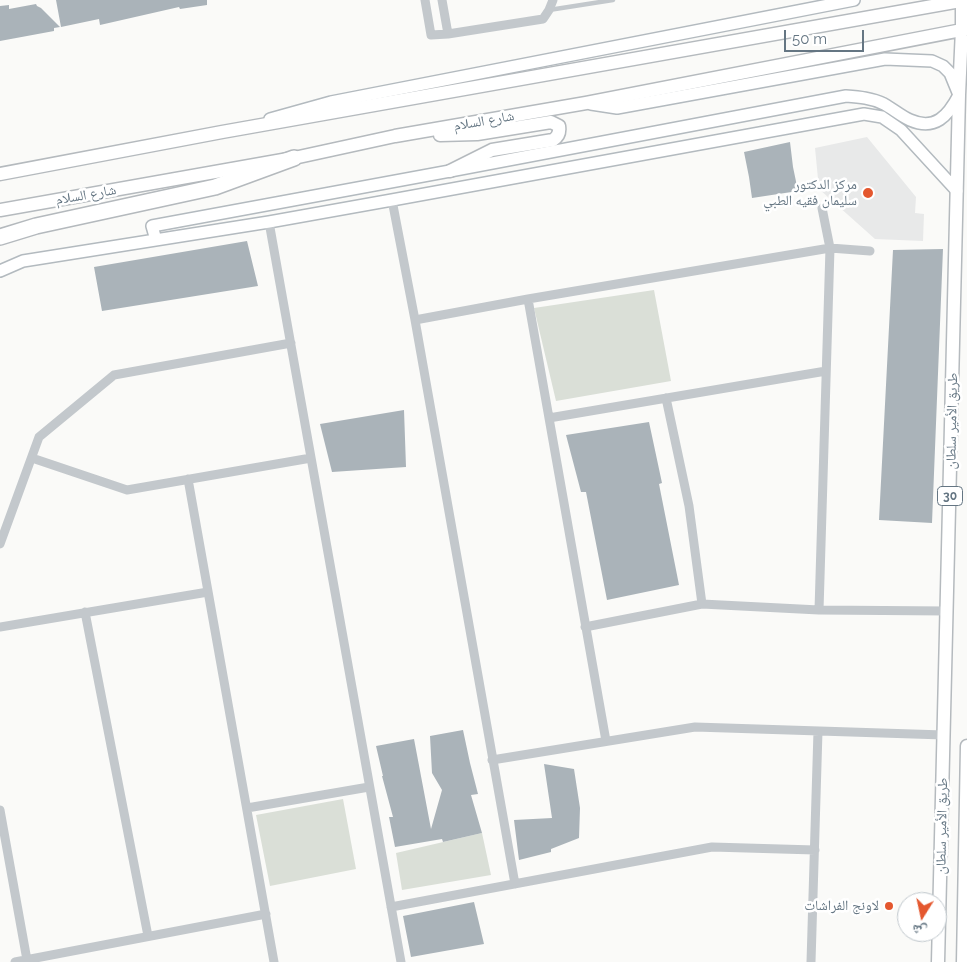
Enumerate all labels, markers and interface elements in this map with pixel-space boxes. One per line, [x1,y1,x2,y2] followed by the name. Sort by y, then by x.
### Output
[787,20,867,52] scale bar
[792,30,827,48] text: 50 m
[452,107,516,135] street label: شارع السلام
[763,177,857,210] place label: مركز الدكتور سليمان فقيه الطبي
[54,181,118,209] street label: شارع السلام
[861,186,875,200] marker: مركز الدكتور سليمان فقيه الطبي
[943,373,961,469] street label: طريق الأمير سلطان
[938,486,962,506] road number: 30
[933,778,951,874] street label: طريق الأمير سلطان
[897,892,947,942] north arrow
[804,898,879,914] place label: لاونج الفراشات
[883,900,895,912] marker: لاونج الفراشات
[911,922,928,940] text: ش

